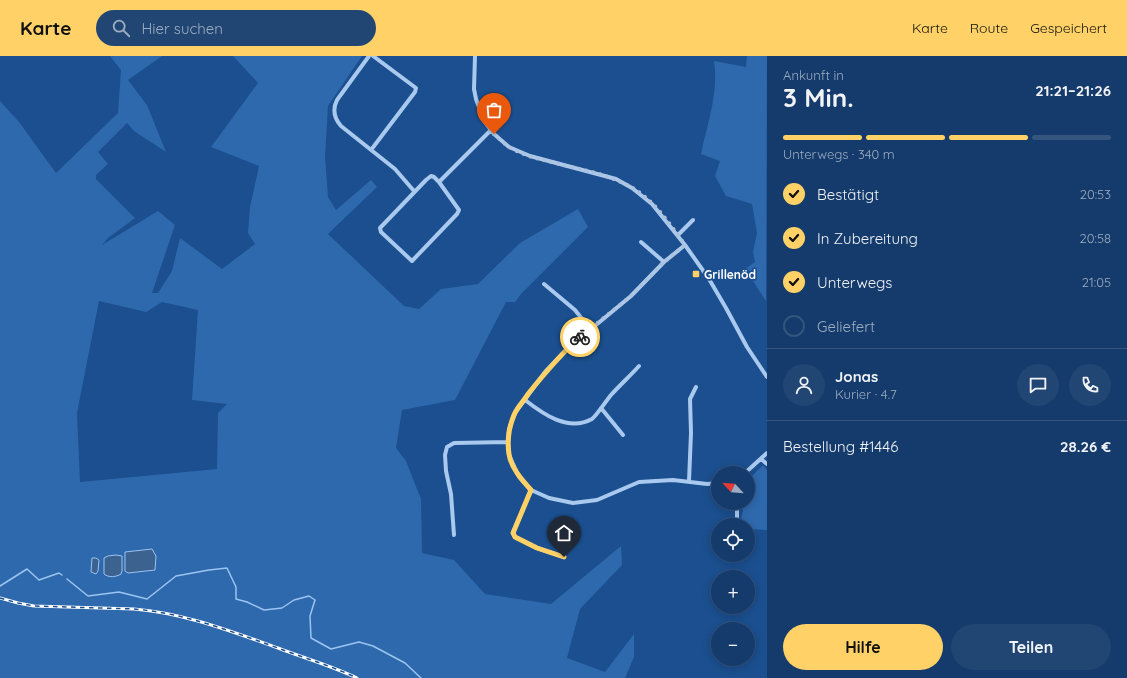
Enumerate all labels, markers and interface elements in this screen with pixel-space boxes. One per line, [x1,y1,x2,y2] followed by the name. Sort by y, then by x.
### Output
[96,10,376,46] search box
[20,16,72,40] text: Karte
[110,17,132,39] icon: search
[142,19,223,38] text: Hier suchen
[912,19,948,37] text: Karte
[970,19,1008,37] text: Route
[1030,19,1107,37] text: Gespeichert
[783,67,844,83] text: Ankunft in
[783,81,854,114] text: 3 Min.
[1035,81,1111,100] text: 21:21–21:26
[477,93,511,134] pin
[483,99,505,121] icon: bag
[783,146,895,162] text: Unterwegs · 340 m
[783,183,805,205] icon: check
[817,185,879,204] text: Bestätigt
[1080,186,1111,202] text: 20:53
[783,227,805,249] icon: check
[817,229,918,248] text: In Zubereitung
[1080,230,1111,246] text: 20:58
[704,267,756,282] place label: Grillenöd
[691,269,701,279] marker: Grillenöd
[783,271,805,293] icon: check
[817,273,892,292] text: Unterwegs
[1082,274,1111,290] text: 21:05
[560,317,600,357] courier
[817,317,875,336] text: Geliefert
[569,326,591,348] icon: bike
[783,364,825,406] button: person
[1017,364,1059,406] button: chat
[1069,364,1111,406] button: phone
[835,367,878,386] text: Jonas
[835,386,897,402] text: Kurier · 4.7
[783,437,898,456] text: Bestellung #1446
[1060,437,1111,456] text: 28.26 €
[711,466,755,510] north arrow
[711,466,755,666] map controls
[547,516,581,557] pin
[711,518,755,562] button: locate
[553,522,575,544] icon: home
[711,570,755,614] button: +
[711,622,755,666] button: −
[783,624,943,670] button: Hilfe
[951,624,1111,670] button: Teilen

